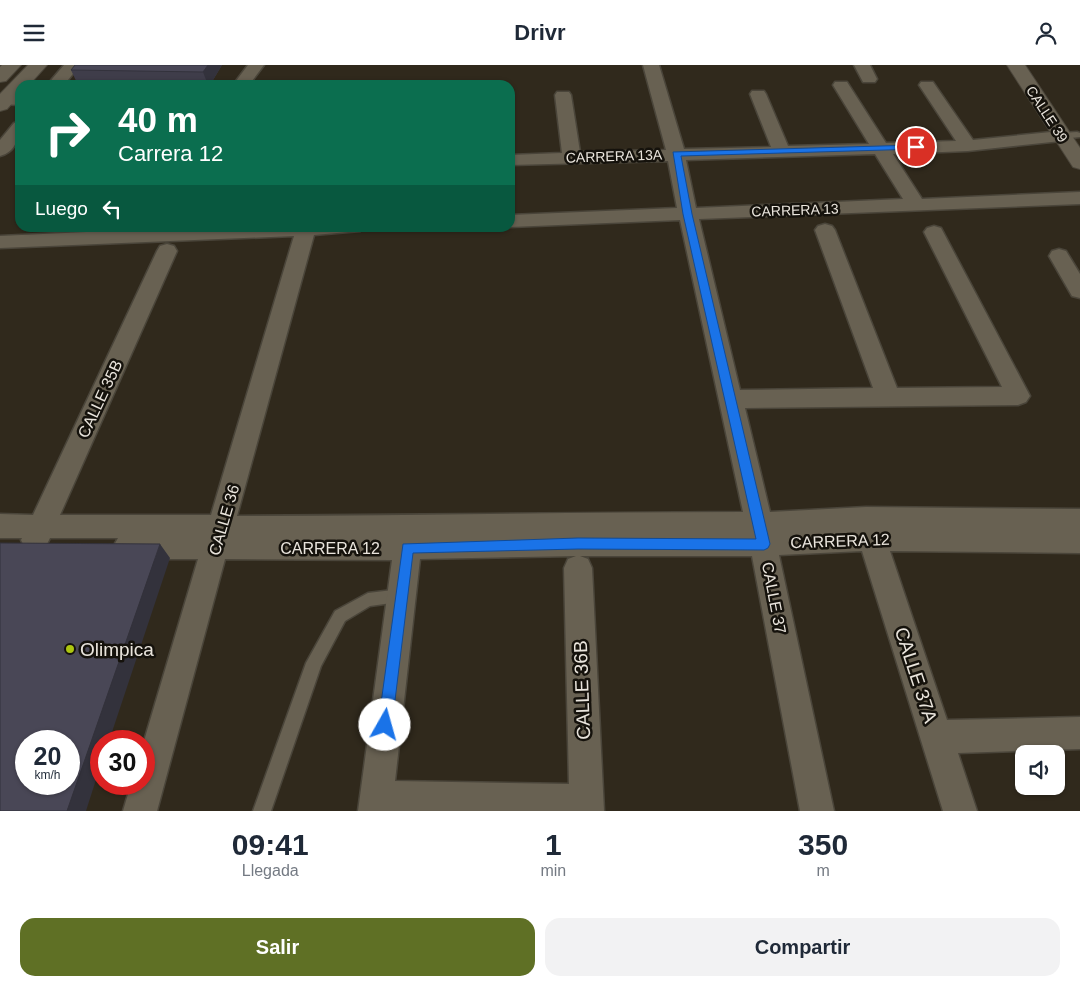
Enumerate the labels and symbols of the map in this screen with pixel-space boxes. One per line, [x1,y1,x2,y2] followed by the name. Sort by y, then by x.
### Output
[1023,83,1071,145] street label: CALLE 39
[895,126,937,168] pin
[566,146,663,166] street label: CARRERA 13A
[751,200,839,220] street label: CARRERA 13
[75,358,125,440] street label: CALLE 35B
[206,483,242,557] street label: CALLE 36
[790,531,890,551] street label: CARRERA 12
[280,540,380,557] street label: CARRERA 12
[759,561,789,636] street label: CALLE 37
[891,625,941,726] street label: CALLE 37A
[80,639,154,660] place label: Olimpica
[570,640,594,740] street label: CALLE 36B
[64,643,76,655] marker: Olimpica
[358,698,410,750] position arrow
[90,730,155,795] speed limit sign: 30

